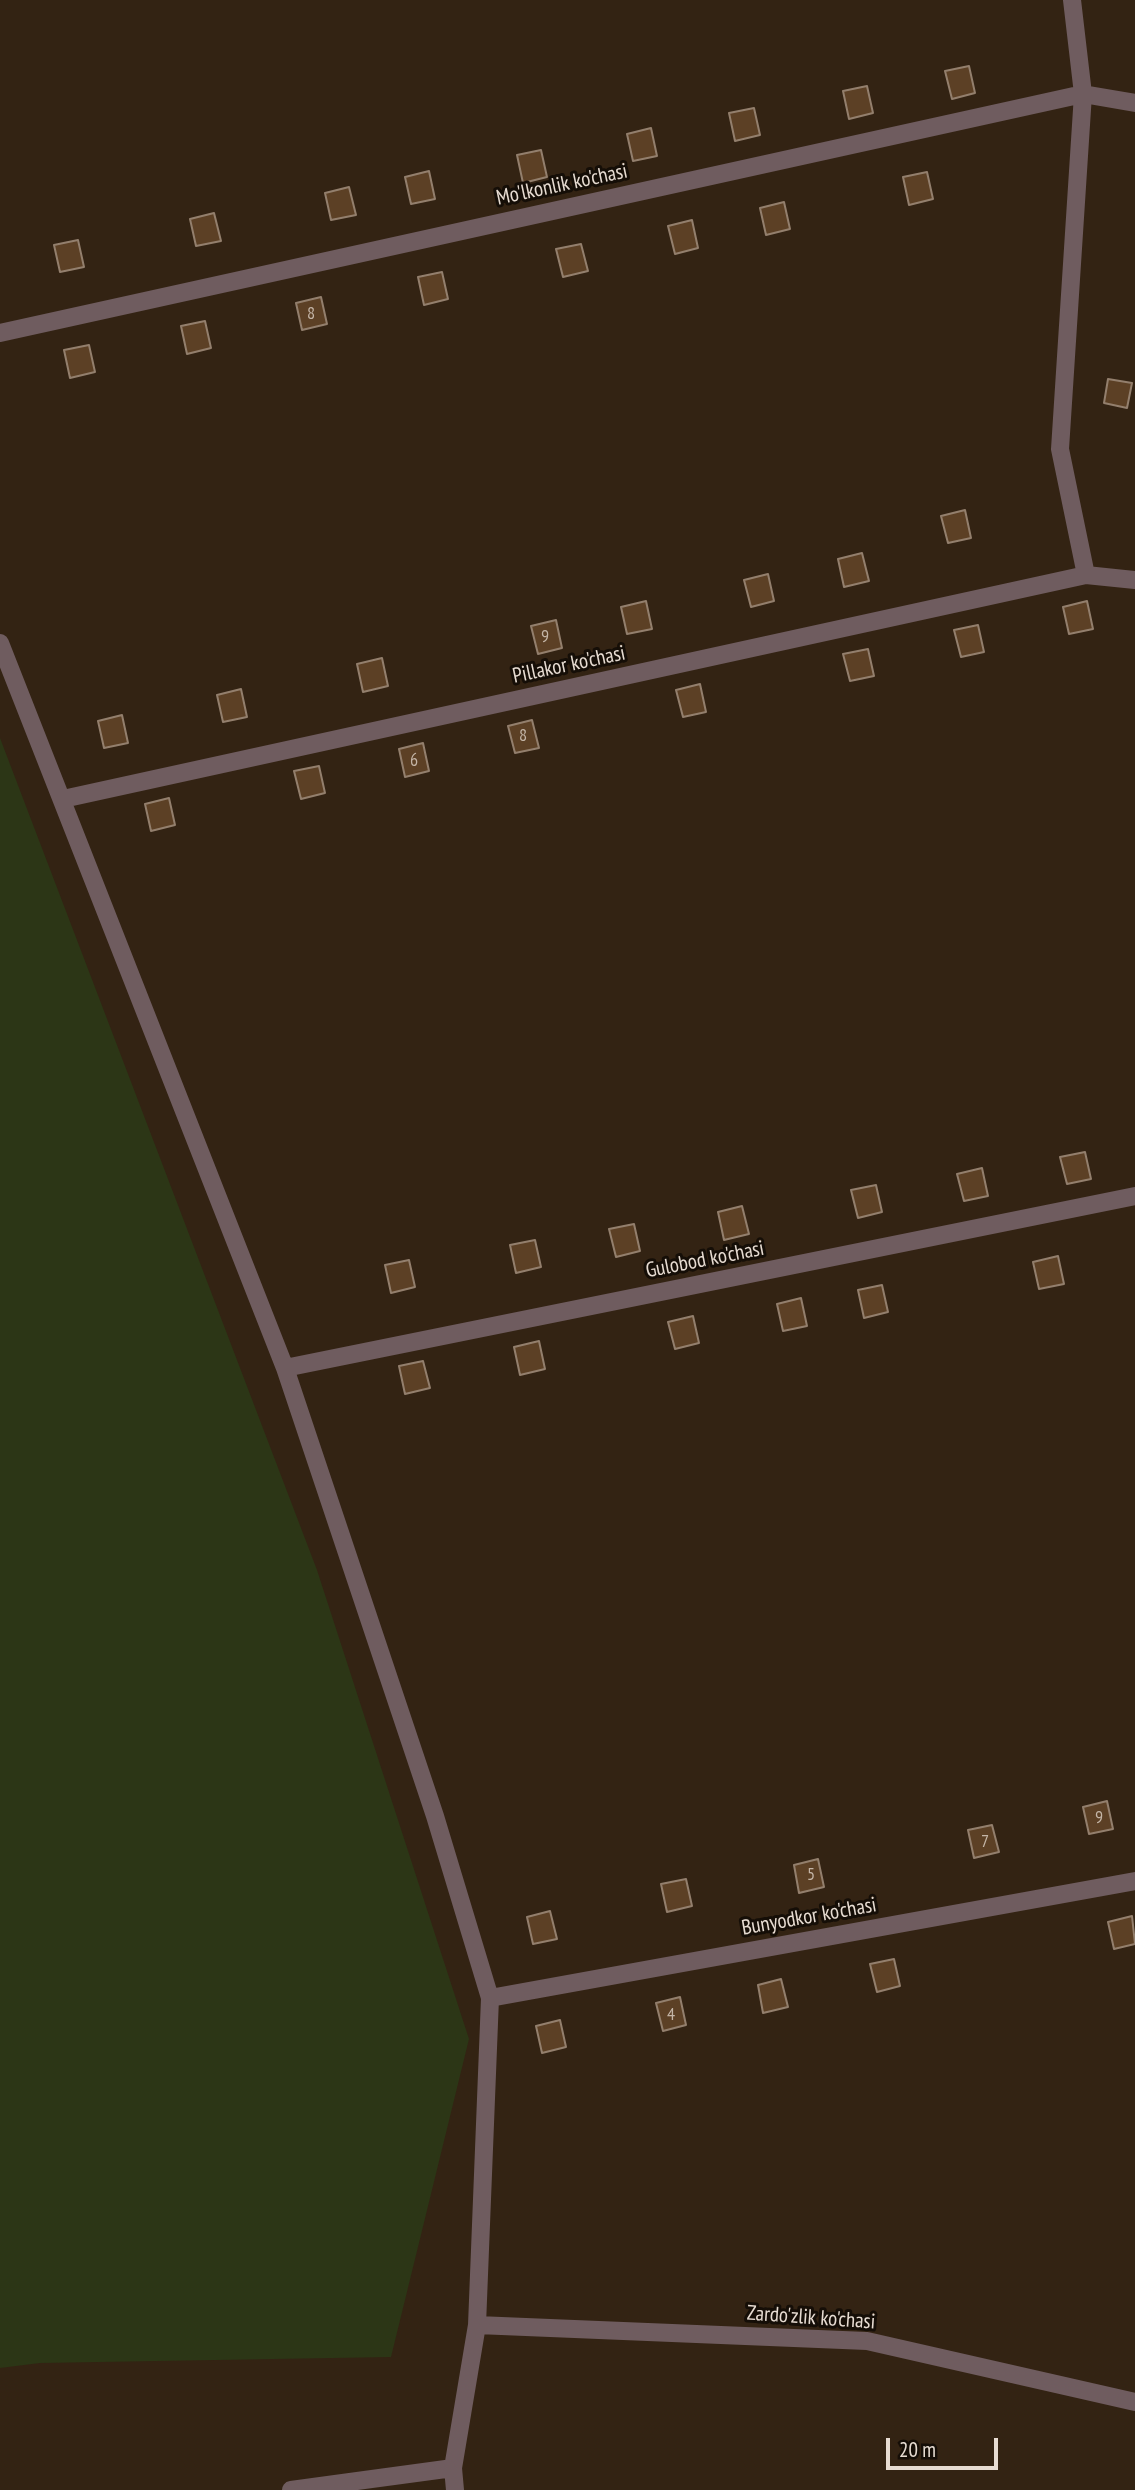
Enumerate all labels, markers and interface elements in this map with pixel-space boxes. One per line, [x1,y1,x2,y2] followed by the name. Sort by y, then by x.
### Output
[494,159,630,211] street label: Mo'lkonlik ko'chasi
[307,303,315,325] house number: 8
[541,626,549,648] house number: 9
[510,641,628,689] street label: Pillakor ko'chasi
[519,725,527,747] house number: 8
[410,750,418,772] house number: 6
[644,1236,766,1284] street label: Gulobod ko'chasi
[1095,1807,1103,1829] house number: 9
[981,1831,989,1853] house number: 7
[807,1864,815,1886] house number: 5
[740,1893,878,1941] street label: Bunyodkor ko'chasi
[667,2004,675,2026] house number: 4
[746,2301,876,2335] street label: Zardo'zlik ko'chasi
[890,2424,1002,2468] scale bar
[899,2436,936,2463] text: 20 m

